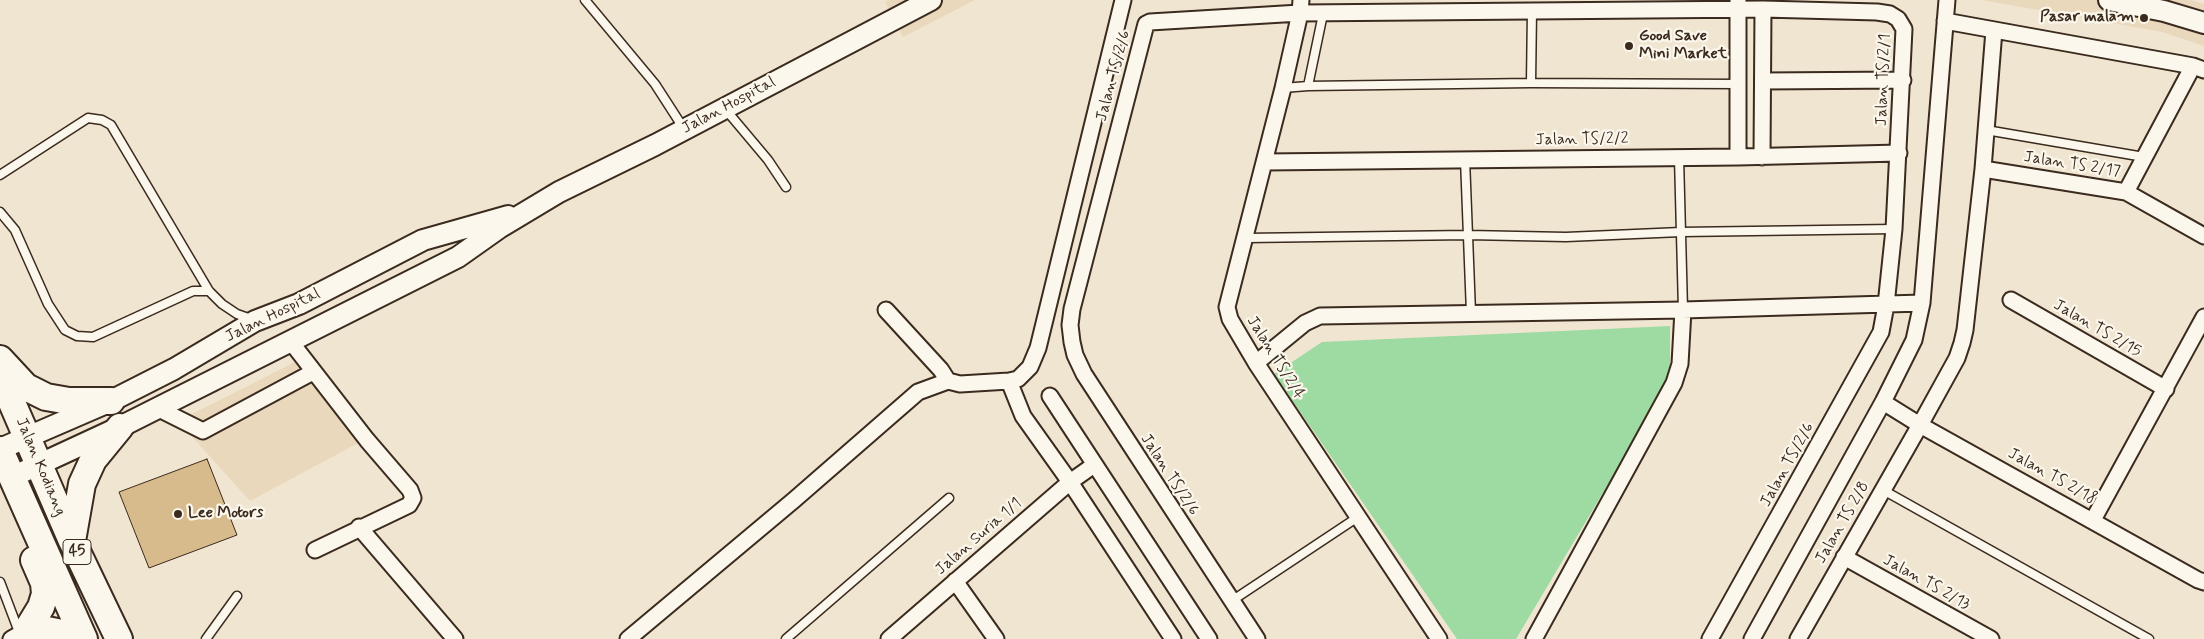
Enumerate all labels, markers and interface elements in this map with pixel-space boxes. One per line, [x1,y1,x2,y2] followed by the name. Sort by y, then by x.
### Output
[2040,8,2134,28] place label: Pasar malam
[2138,12,2150,24] marker: Pasar malam
[1639,27,1727,65] place label: Good Save Mini Market
[1093,28,1135,124] street label: Jalan TS/2/6
[1873,33,1895,127] street label: Jalan TS/2/1
[1623,40,1635,52] marker: Good Save Mini Market
[679,73,779,139] street label: Jalan Hospital
[1535,130,1629,150] street label: Jalan TS/2/2
[2022,148,2122,182] street label: Jalan TS 2/17
[222,285,324,347] street label: Jalan Hospital
[2050,296,2144,362] street label: Jalan TS 2/15
[1242,313,1308,403] street label: Jalan TS/2/4
[11,415,69,519] street label: Jalan Kodiang
[1757,419,1819,511] street label: Jalan TS/2/6
[1136,431,1202,519] street label: Jalan TS/2/6
[2004,445,2100,509] street label: Jalan TS 2/18
[1812,479,1874,567] street label: Jalan TS 2/8
[932,494,1026,580] street label: Jalan Suria 1/1
[188,504,263,524] place label: Lee Motors
[172,508,184,520] marker: Lee Motors
[63,540,91,564] road number: 45
[1879,551,1973,615] street label: Jalan TS 2/13

